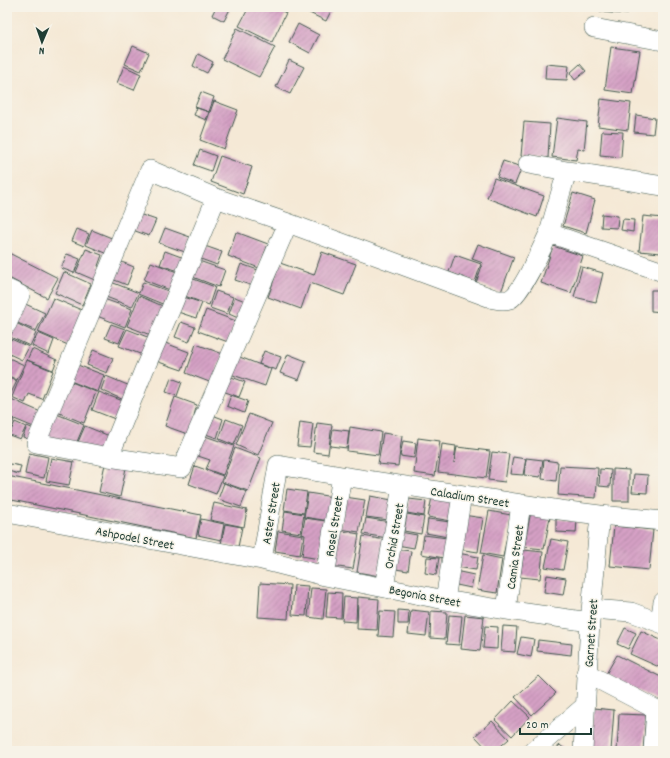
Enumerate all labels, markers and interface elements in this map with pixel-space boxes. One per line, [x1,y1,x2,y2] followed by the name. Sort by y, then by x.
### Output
[22,22,62,62] north arrow
[38,42,45,58] text: N
[258,481,287,546] street label: Aster Street
[429,483,510,514] street label: Caladium Street
[321,495,350,558] street label: Rosel Street
[380,502,411,571] street label: Orchid Street
[94,523,176,556] street label: Ashpodel Street
[503,524,530,591] street label: Camia Street
[387,581,462,614] street label: Begonia Street
[581,598,604,668] street label: Garnet Street
[520,710,591,736] scale bar
[526,717,549,734] text: 20 m

